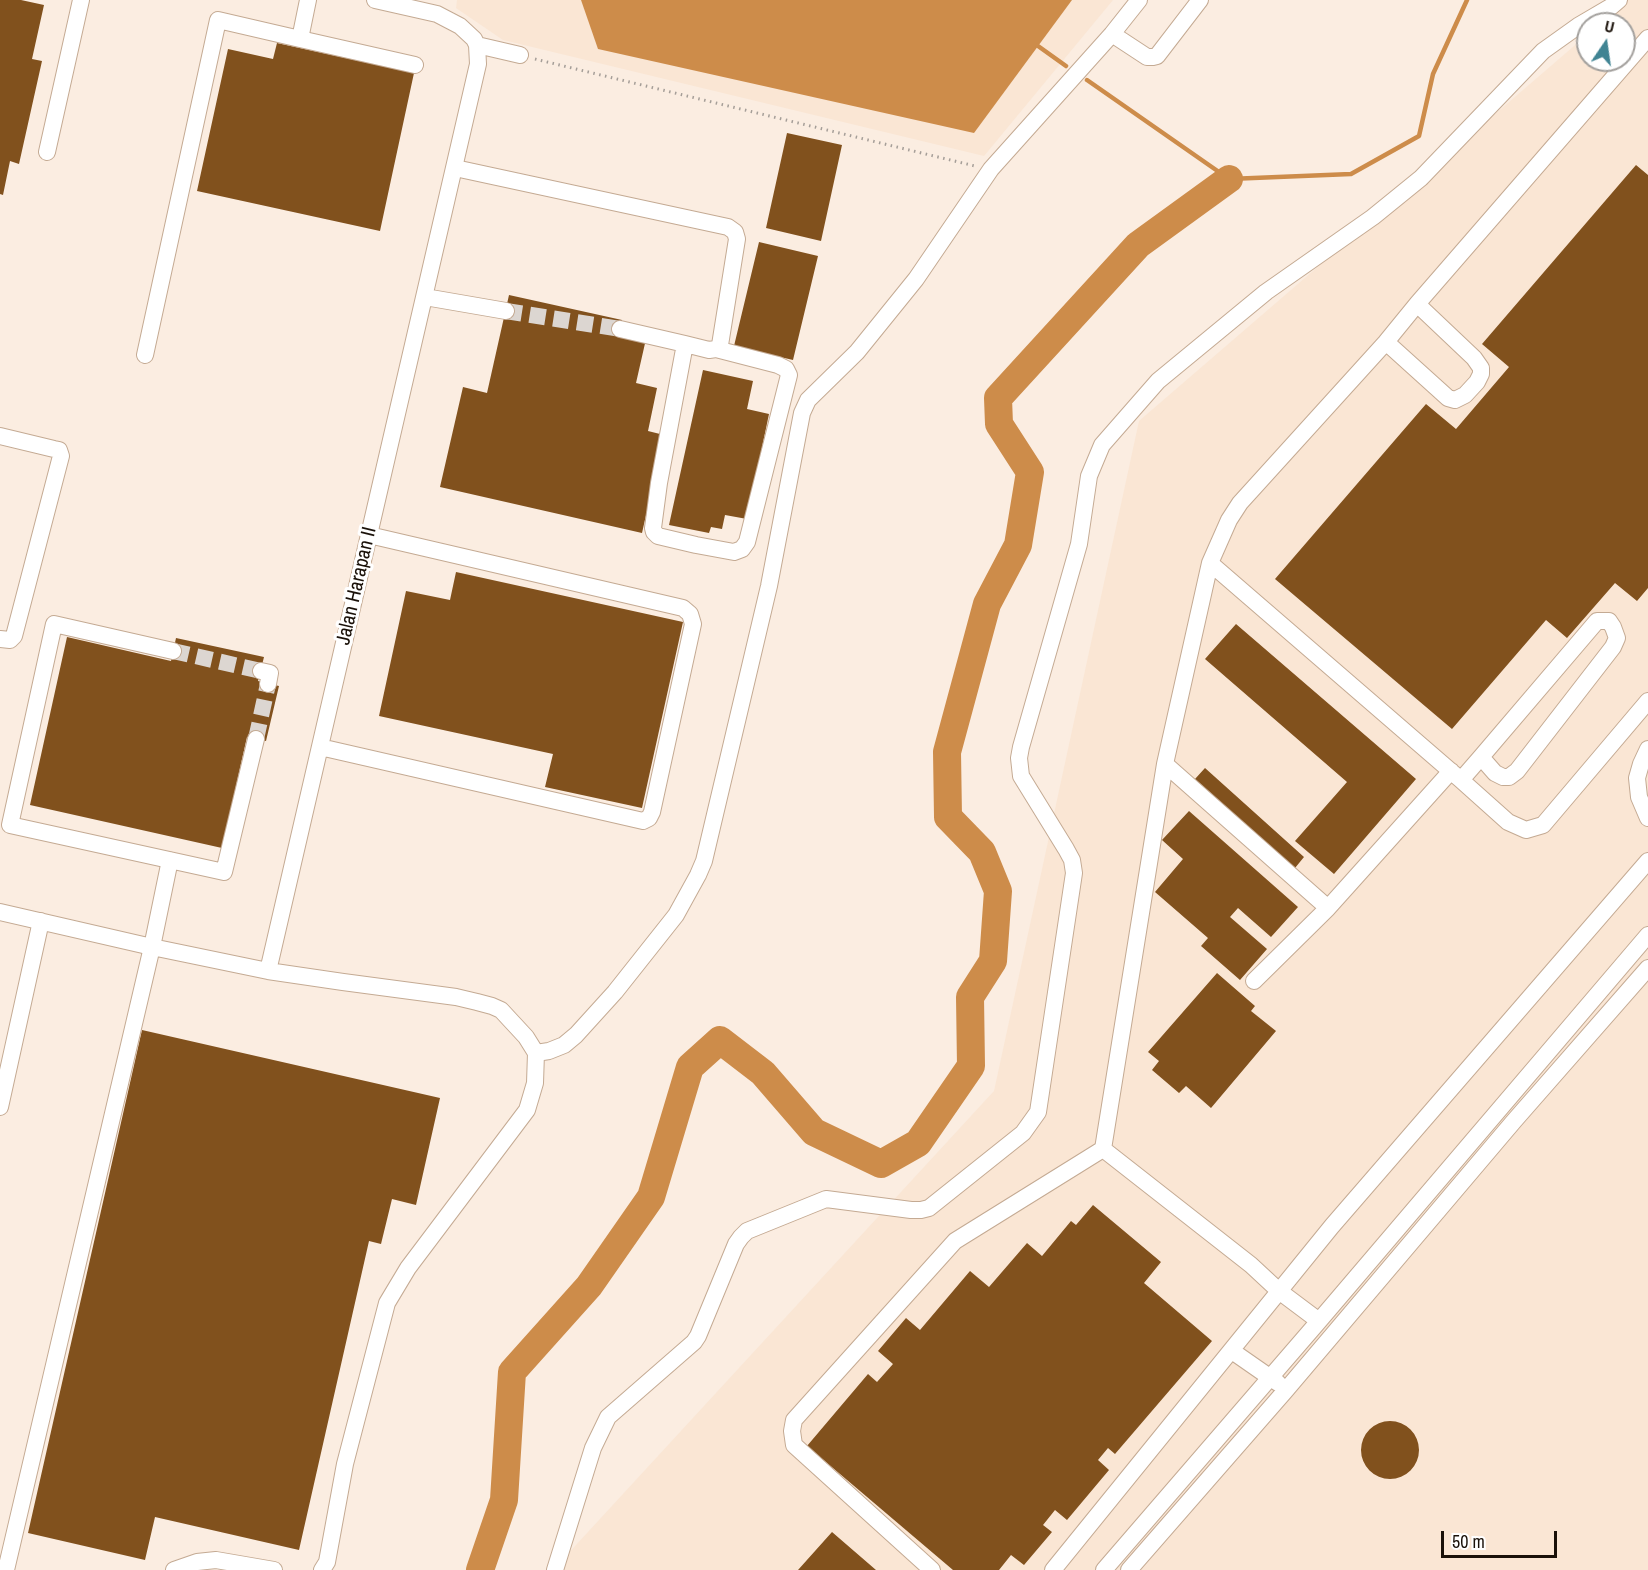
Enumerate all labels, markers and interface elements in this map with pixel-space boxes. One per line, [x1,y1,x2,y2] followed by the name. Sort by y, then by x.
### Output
[1576,12,1636,72] north arrow
[1602,15,1617,38] text: U
[332,525,382,647] street label: Jalan Harapan II
[1444,1519,1560,1557] scale bar
[1452,1529,1485,1554] text: 50 m

